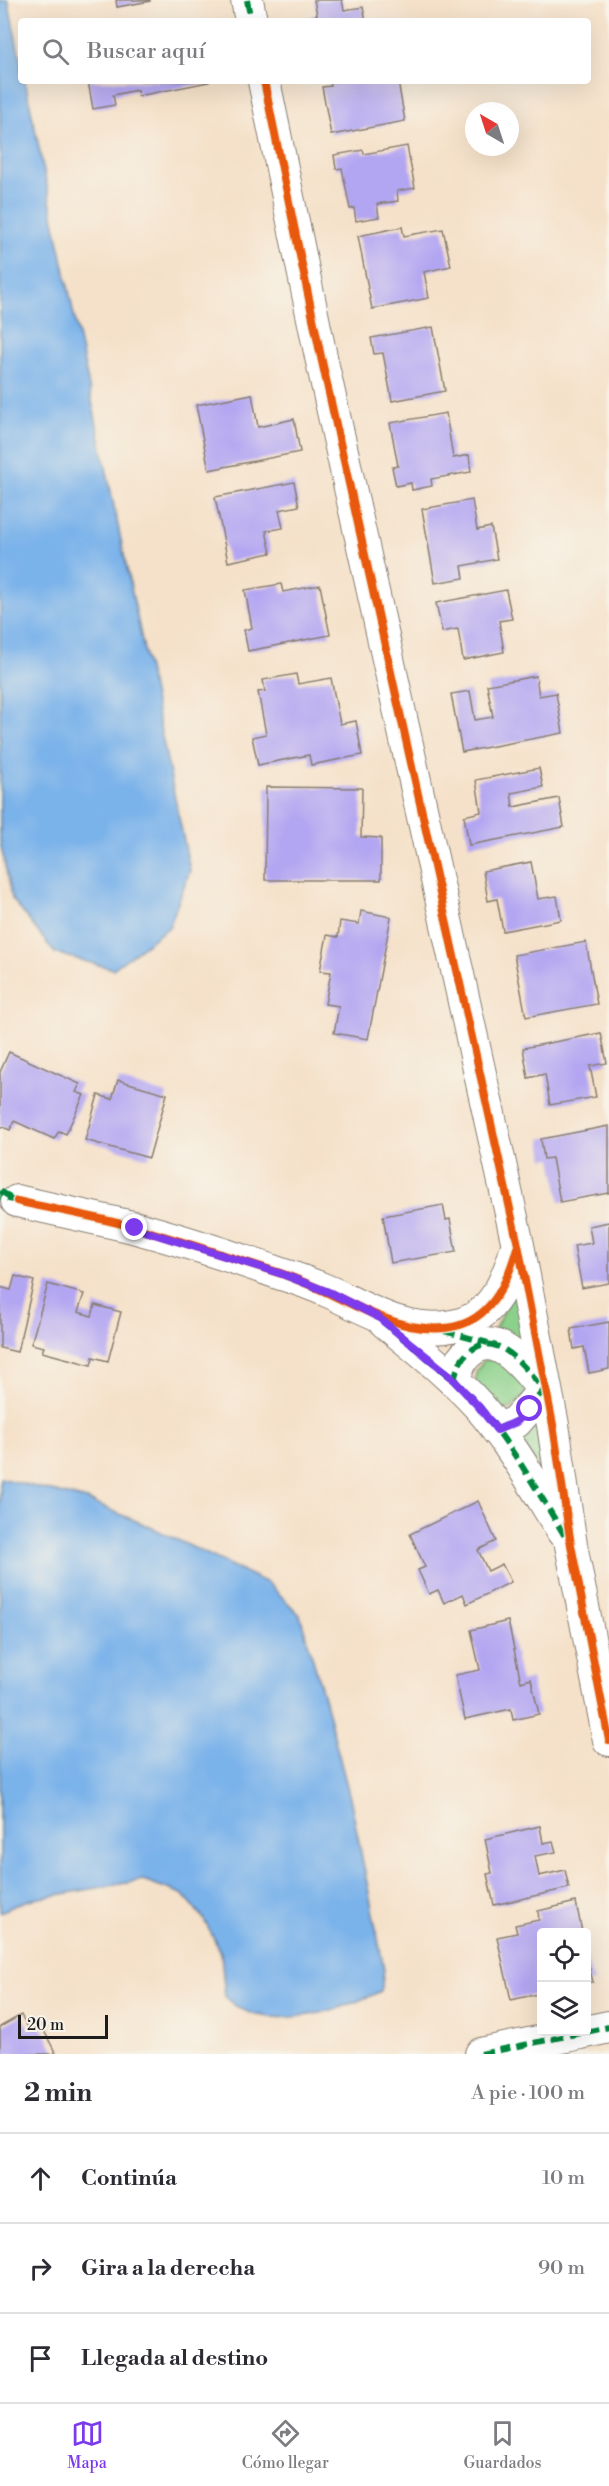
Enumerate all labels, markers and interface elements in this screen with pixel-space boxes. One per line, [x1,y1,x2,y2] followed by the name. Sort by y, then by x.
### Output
[18,18,591,84] search box
[39,35,72,68] icon: search
[87,38,205,65] text: Buscar aquí
[465,102,519,156] north arrow
[121,1214,147,1240] route end
[516,1395,542,1421] route start
[537,1928,591,2036] map controls
[537,1928,591,1982] button: locate
[537,1982,591,2036] button: layers
[18,2012,108,2040] scale bar
[27,2015,64,2035] text: 20 m
[24,2077,92,2109] text: 2 min
[471,2081,585,2106] text: A pie · 100 m
[24,2162,57,2195] icon: ahead
[81,2165,177,2192] text: Continúa
[542,2166,585,2191] text: 10 m
[24,2252,57,2285] icon: right
[81,2255,255,2282] text: Gira a la derecha
[538,2256,585,2281] text: 90 m
[24,2342,57,2375] icon: arrive
[81,2345,268,2372] text: Llegada al destino
[67,2417,107,2473] tab: Mapa
[242,2417,329,2473] tab: Cómo llegar
[464,2417,542,2473] tab: Guardados

